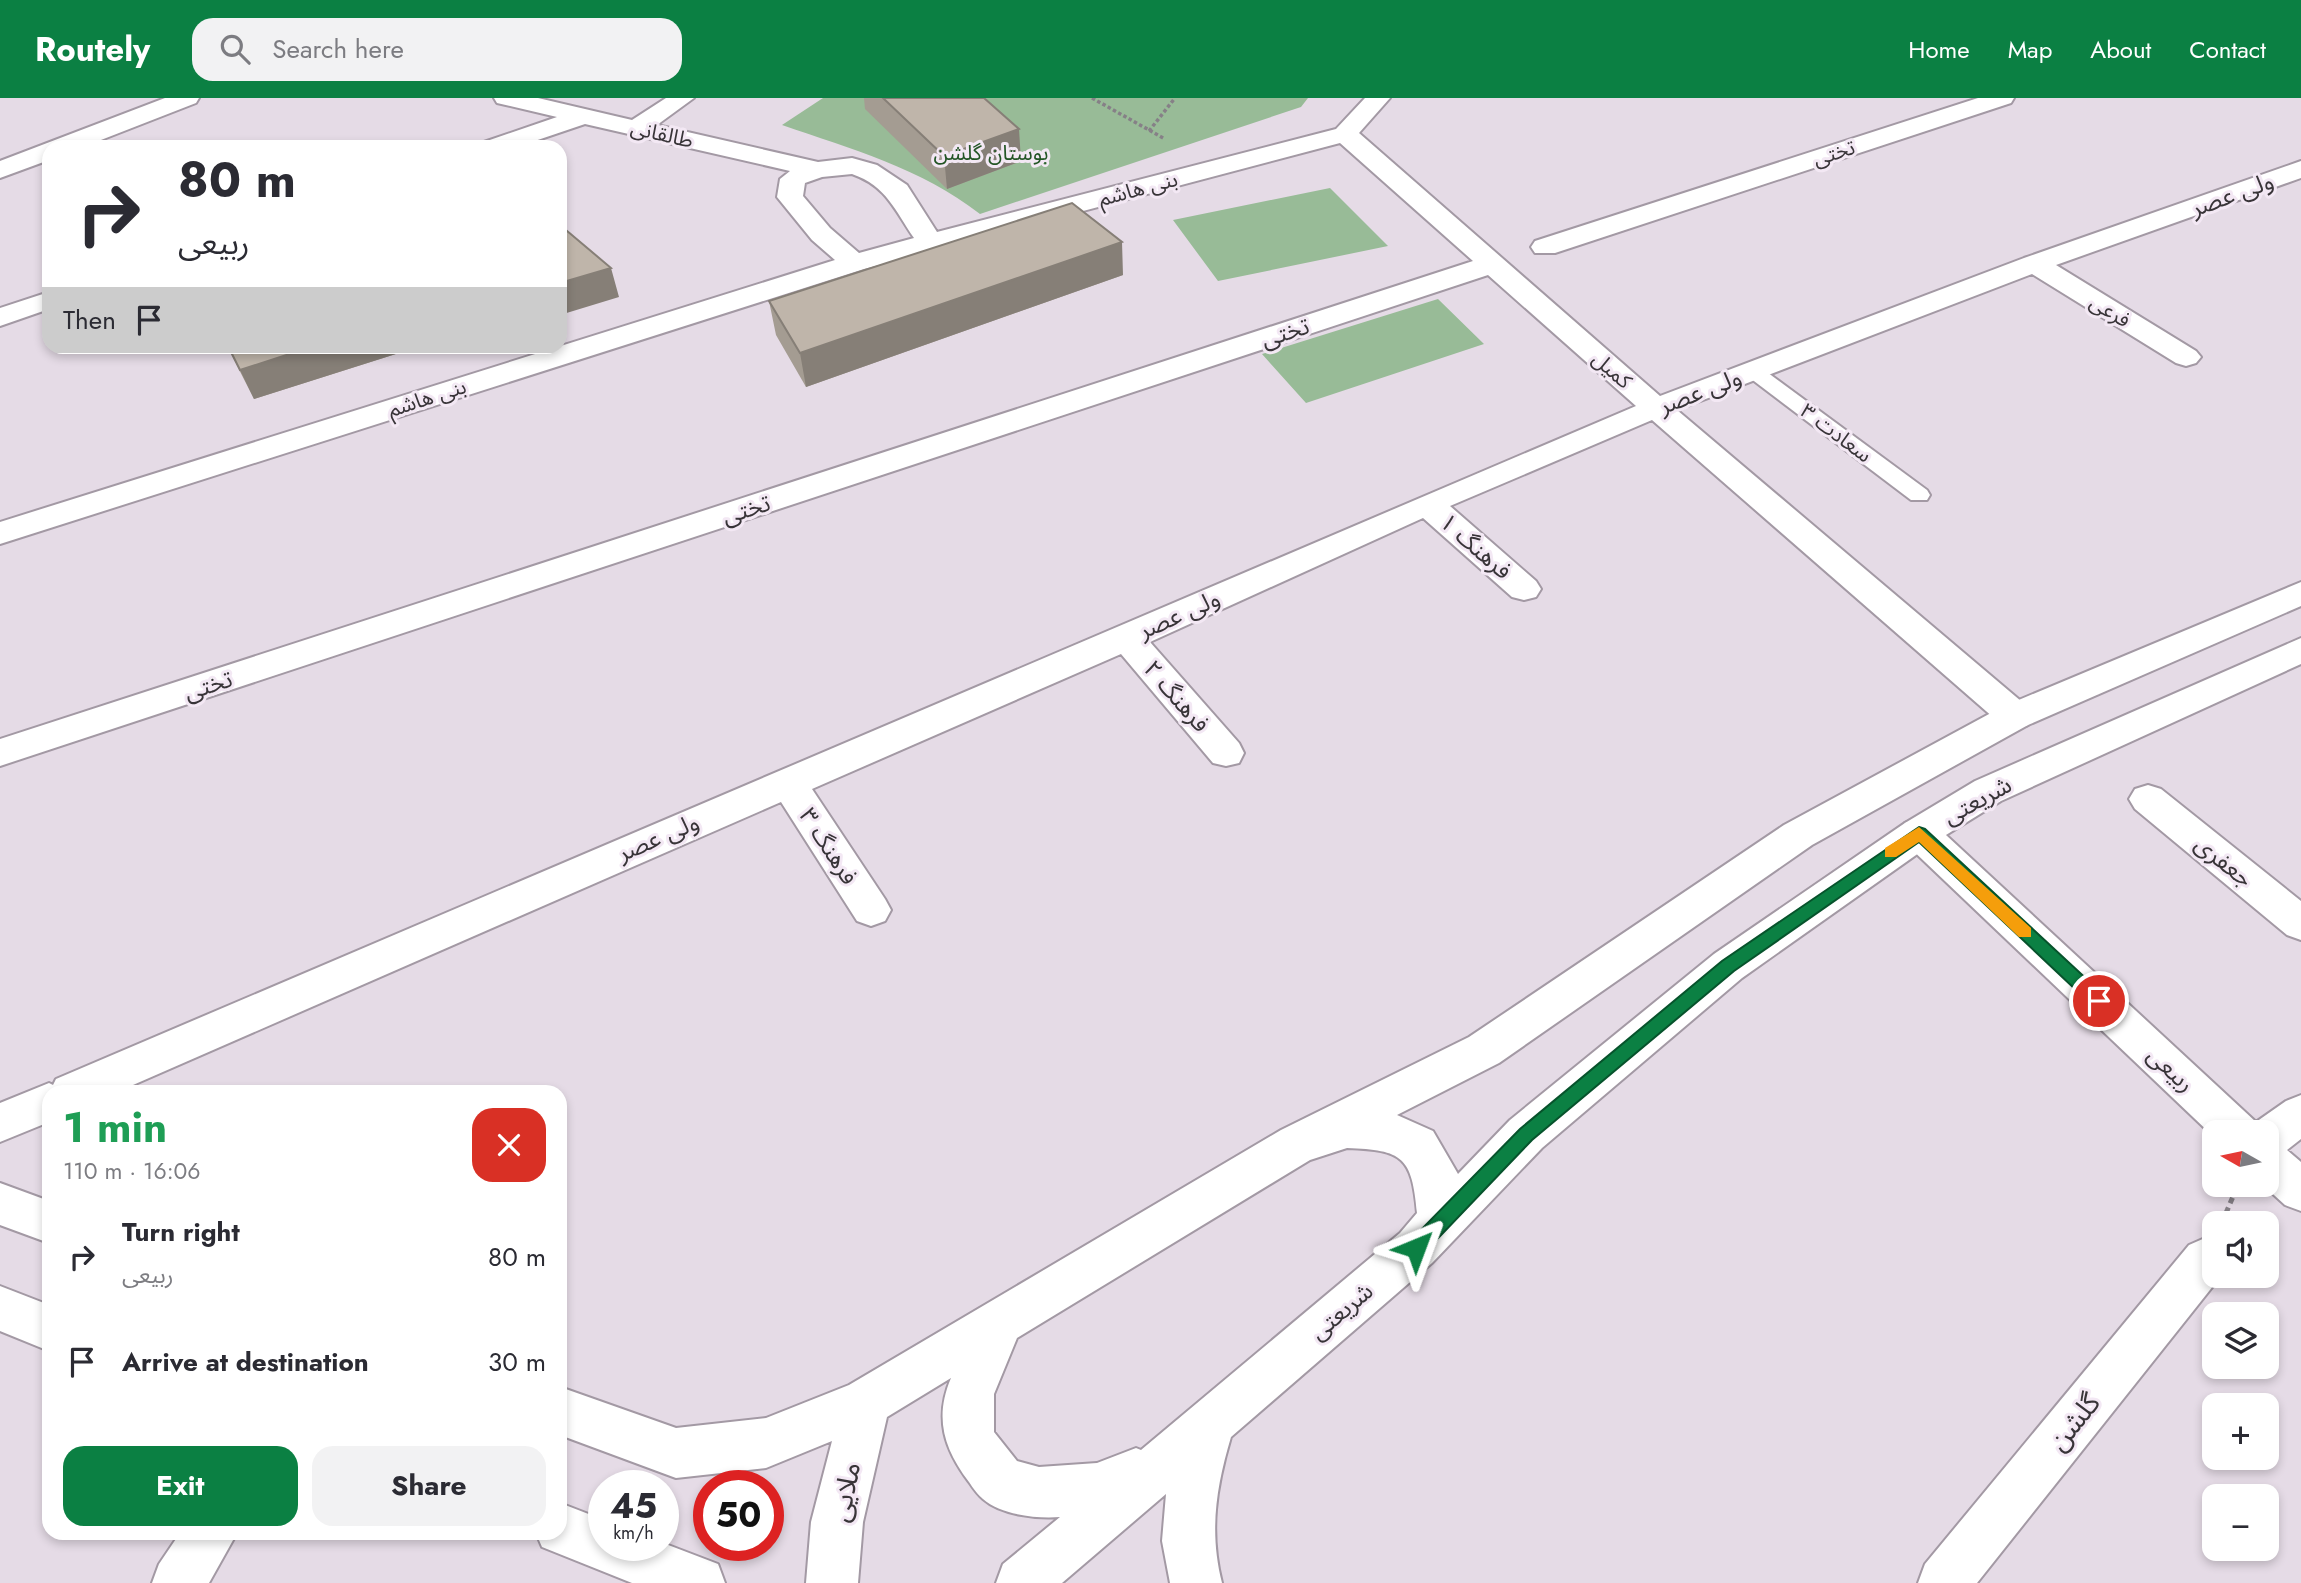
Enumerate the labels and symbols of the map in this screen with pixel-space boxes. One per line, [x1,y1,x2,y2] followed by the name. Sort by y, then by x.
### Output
[628,112,696,156] street label: طالقانی
[1809,132,1859,174] street label: تختی
[934,138,1048,168] park label: بوستان گلشن
[2185,163,2278,226] street label: ولی عصر
[1095,164,1181,214] street label: بنی هاشم
[2084,287,2136,335] street label: فرعی
[1256,308,1314,356] street label: تختی
[1586,344,1639,396] street label: کمیل
[1653,359,1747,423] street label: ولی عصر
[384,371,470,425] street label: بنی هاشم
[1794,396,1878,470] street label: سعادت ۳
[717,485,775,533] street label: تختی
[1432,505,1520,587] street label: فرهنگ ۱
[1132,580,1225,648] street label: ولی عصر
[1136,652,1218,740] street label: فرهنگ ۲
[179,661,237,709] street label: تختی
[1936,767,2018,833] street label: شریعتی
[791,801,867,891] street label: فرهنگ ۳
[611,804,705,870] street label: ولی عصر
[2187,827,2261,895] street label: جعفری
[2069,971,2129,1031] pin
[2139,1038,2203,1100] street label: ربیعی
[2202,1120,2278,1197] north arrow
[1379,1211,1453,1285] position arrow
[1301,1274,1381,1348] street label: شریعتی
[2038,1384,2110,1460] street label: گلشن
[819,1458,871,1526] street label: ملایی
[693,1470,784,1561] speed limit sign: 50

